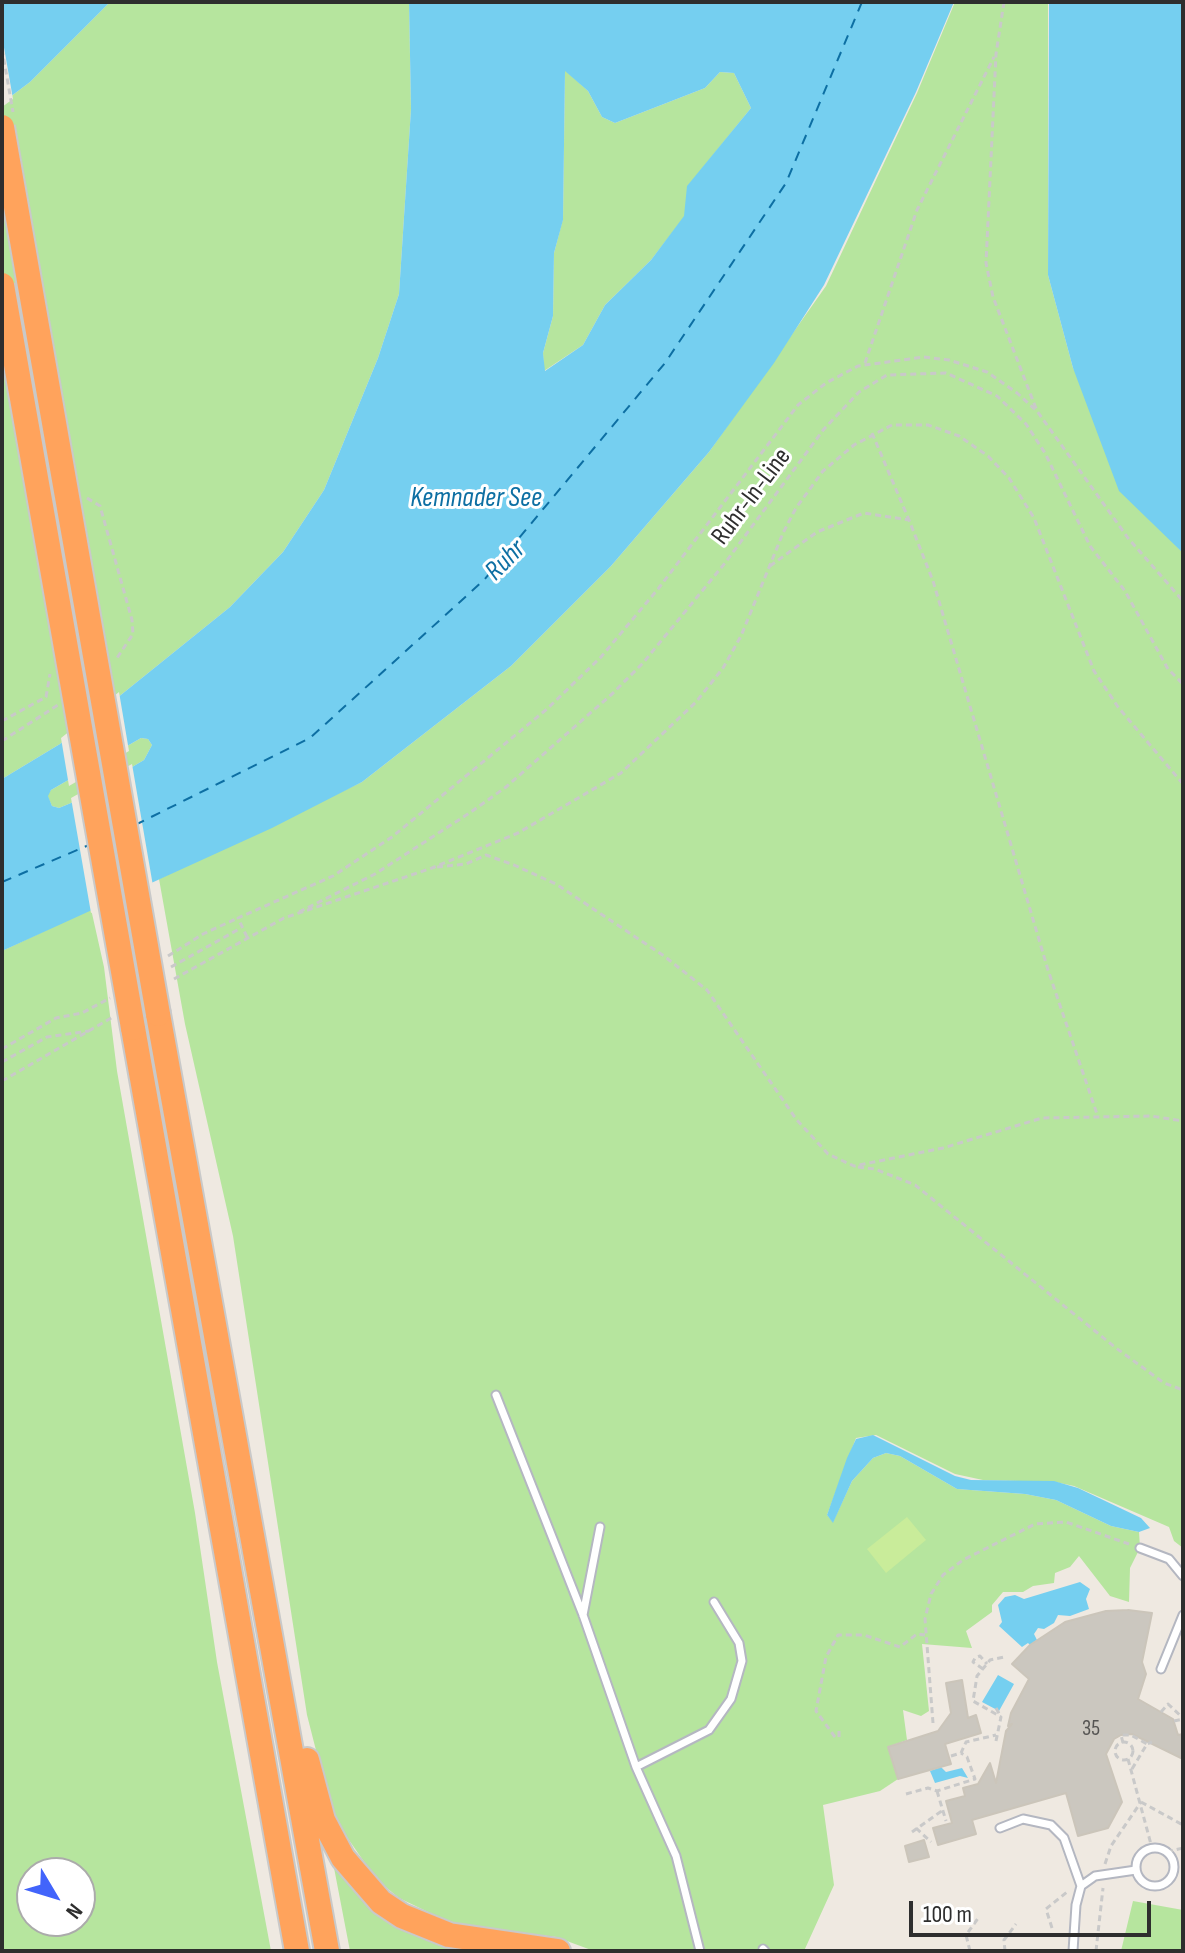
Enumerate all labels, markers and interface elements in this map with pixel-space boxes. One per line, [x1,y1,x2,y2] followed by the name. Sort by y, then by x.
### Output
[706,443,798,551] street label: Ruhr-In-Line
[410,482,542,516] water label: Kemnader See
[479,534,533,588] water label: Ruhr
[1082,1716,1100,1742] house number: 35
[16,1857,96,1937] north arrow
[913,1885,1155,1935] scale bar
[59,1898,88,1924] text: N
[923,1900,972,1929] text: 100 m

